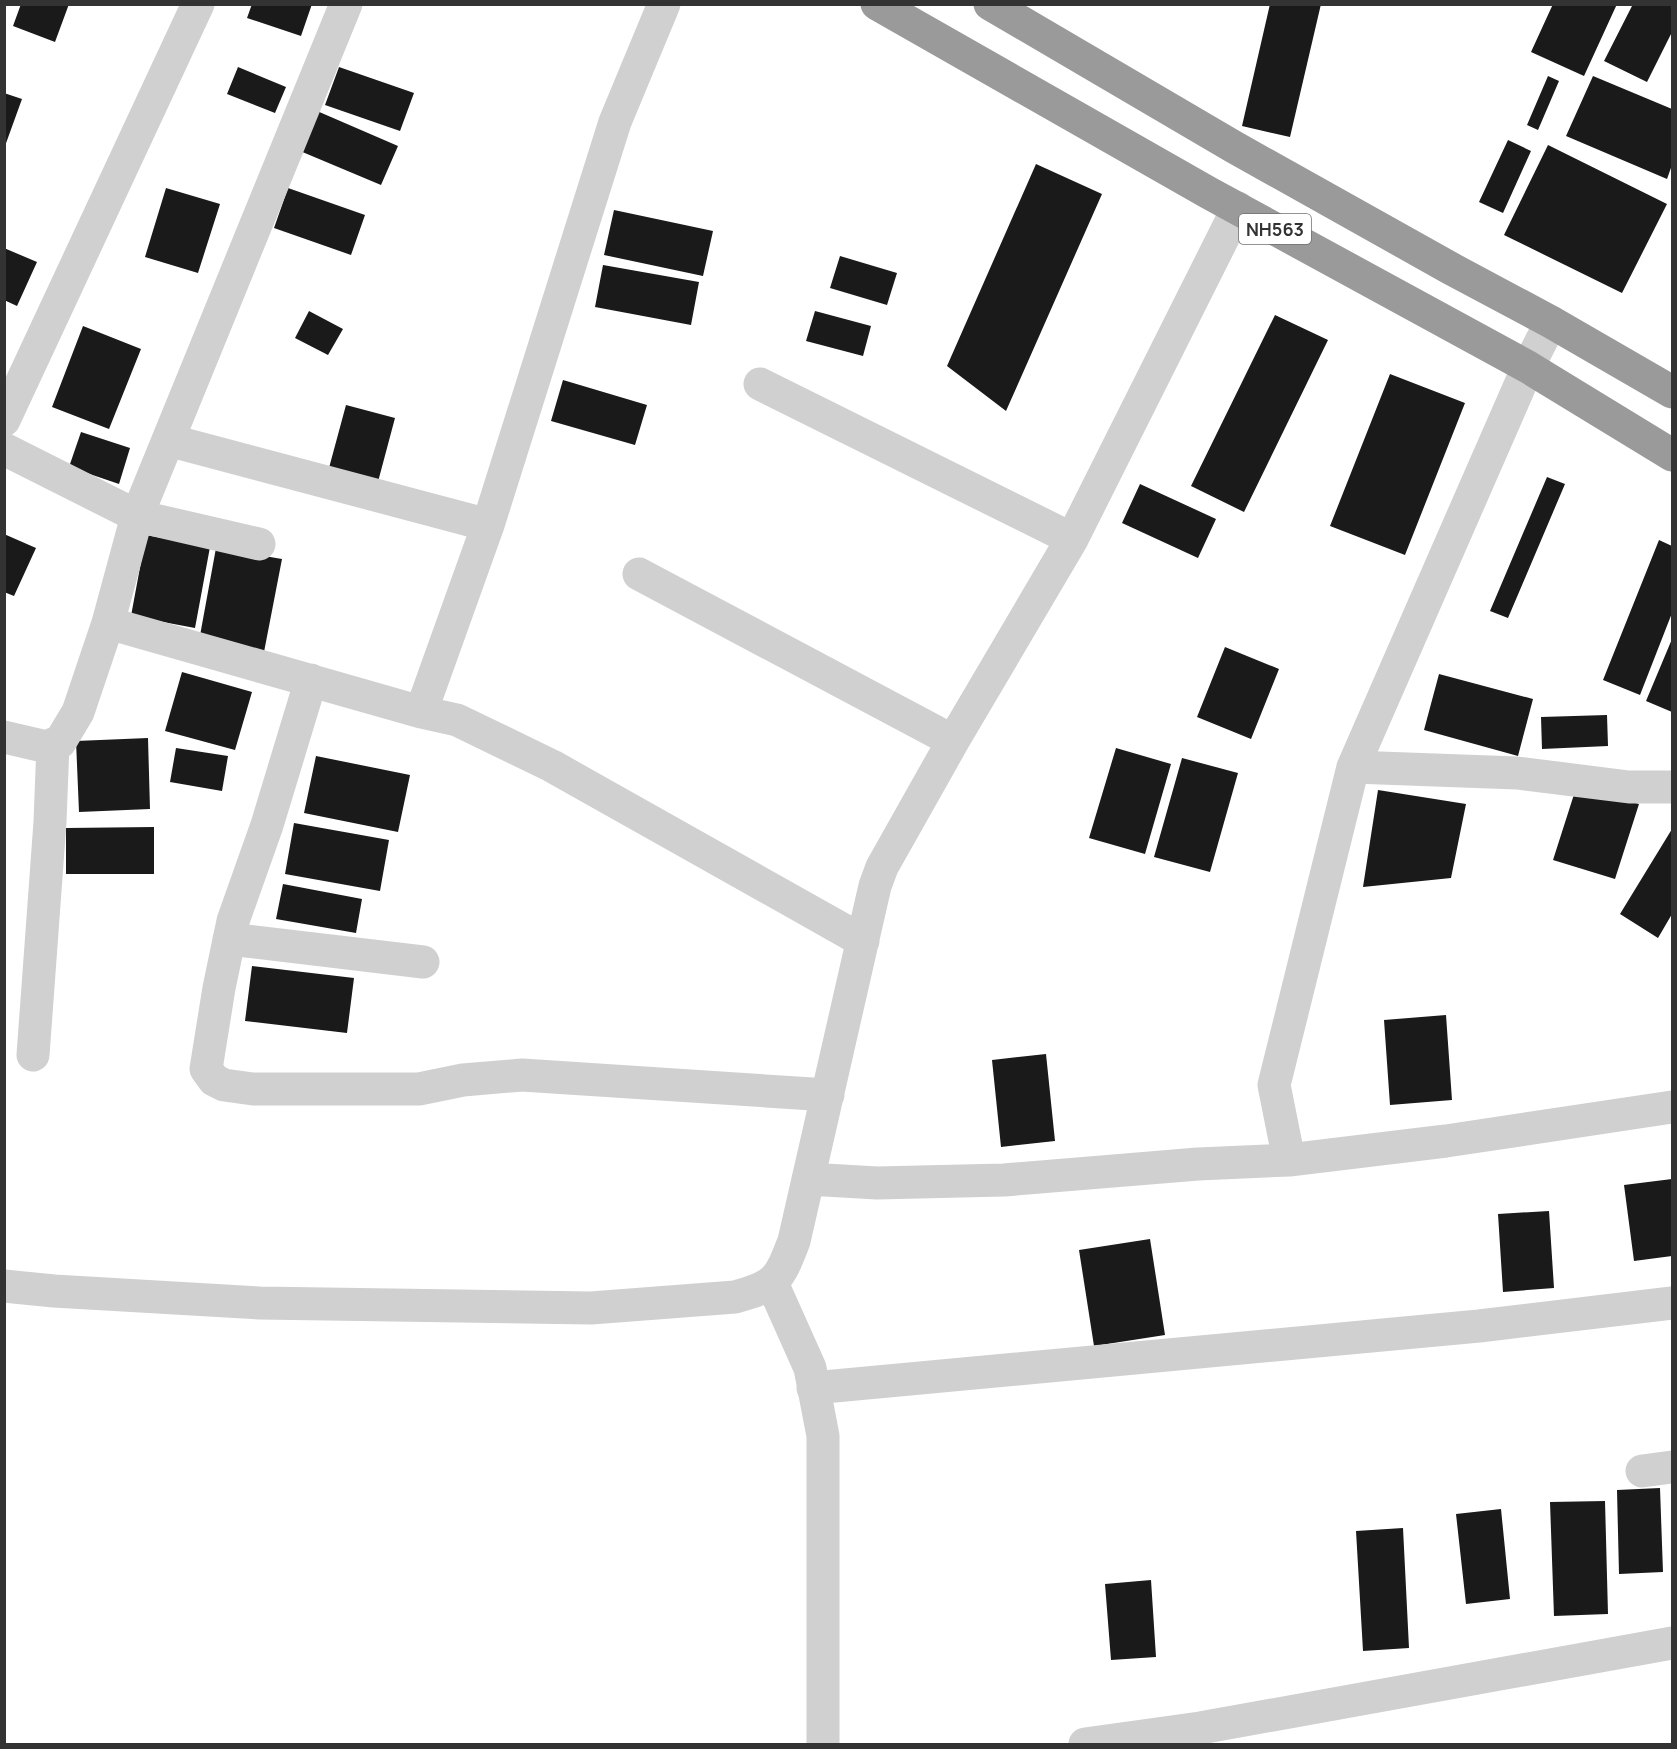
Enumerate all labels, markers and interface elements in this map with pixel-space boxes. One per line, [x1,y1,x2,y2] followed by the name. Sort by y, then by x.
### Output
[1239,214,1311,244] road number: NH563

